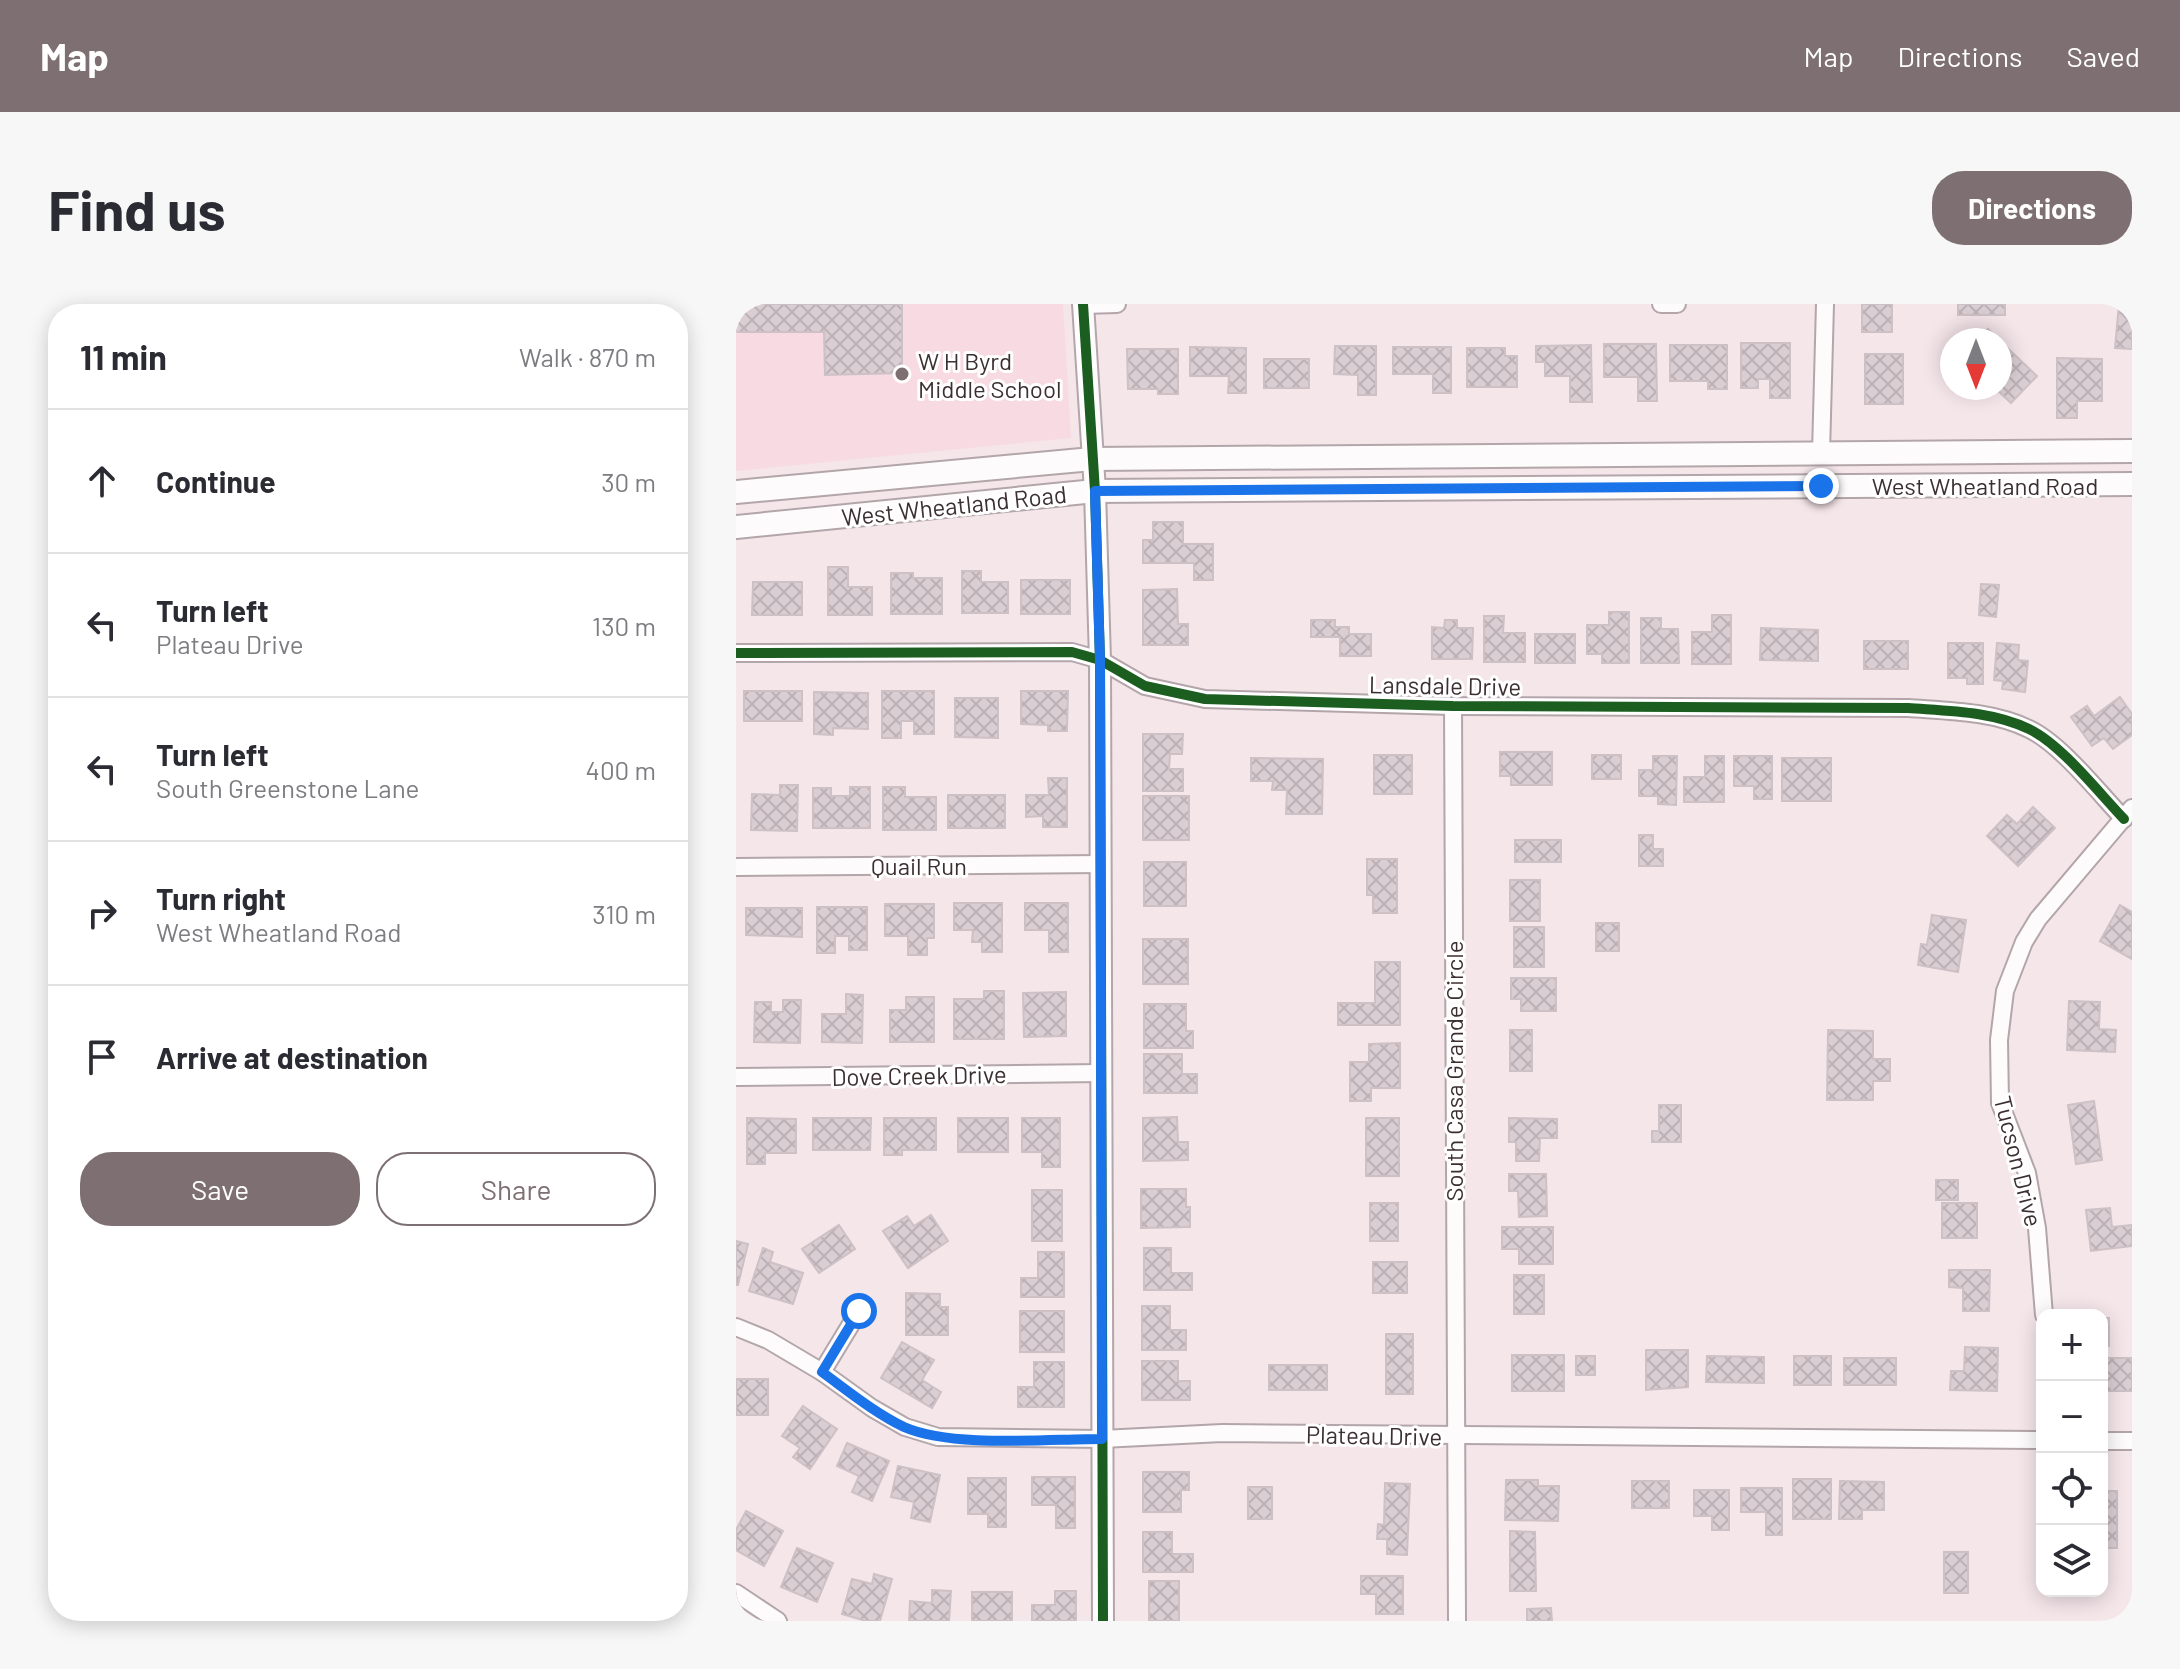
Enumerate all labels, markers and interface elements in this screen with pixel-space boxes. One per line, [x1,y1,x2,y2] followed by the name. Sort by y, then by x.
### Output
[40,33,109,79] text: Map
[1804,39,1853,73] text: Map
[1897,39,2023,73] text: Directions
[2067,39,2140,73] text: Saved
[1932,171,2132,245] button: Directions
[48,175,226,242] text: Find us
[1940,328,2012,400] north arrow
[80,336,167,377] text: 11 min
[519,341,656,372] text: Walk · 870 m
[918,346,1062,403] place label: W H Byrd Middle School
[893,365,911,383] marker: W H Byrd Middle School
[80,459,124,503] icon: ahead
[156,463,276,499] text: Continue
[601,466,656,497] text: 30 m
[1803,468,1839,504] route end
[1872,471,2098,500] street label: West Wheatland Road
[840,479,1068,531] street label: West Wheatland Road
[156,592,269,628] text: Turn left
[80,603,124,647] icon: left
[592,610,656,641] text: 130 m
[156,628,304,659] text: Plateau Drive
[1369,669,1521,701] street label: Lansdale Drive
[156,736,269,772] text: Turn left
[80,747,124,791] icon: left
[586,754,656,785] text: 400 m
[156,772,419,803] text: South Greenstone Lane
[871,851,967,880] street label: Quail Run
[156,880,286,916] text: Turn right
[80,891,124,935] icon: right
[592,898,656,929] text: 310 m
[156,916,401,947] text: West Wheatland Road
[1439,941,1468,1201] street label: South Casa Grande Circle
[80,1035,124,1079] icon: arrive
[156,1039,428,1075] text: Arrive at destination
[831,1059,1007,1091] street label: Dove Creek Drive
[1989,1093,2049,1229] street label: Tucson Drive
[80,1152,360,1226] button: Save
[376,1152,656,1226] button: Share
[841,1293,877,1329] route start
[2036,1309,2108,1597] map controls
[2036,1309,2108,1381] button: +
[2036,1381,2108,1453] button: −
[1306,1419,1442,1451] street label: Plateau Drive
[2036,1453,2108,1525] button: locate
[2036,1525,2108,1597] button: layers

